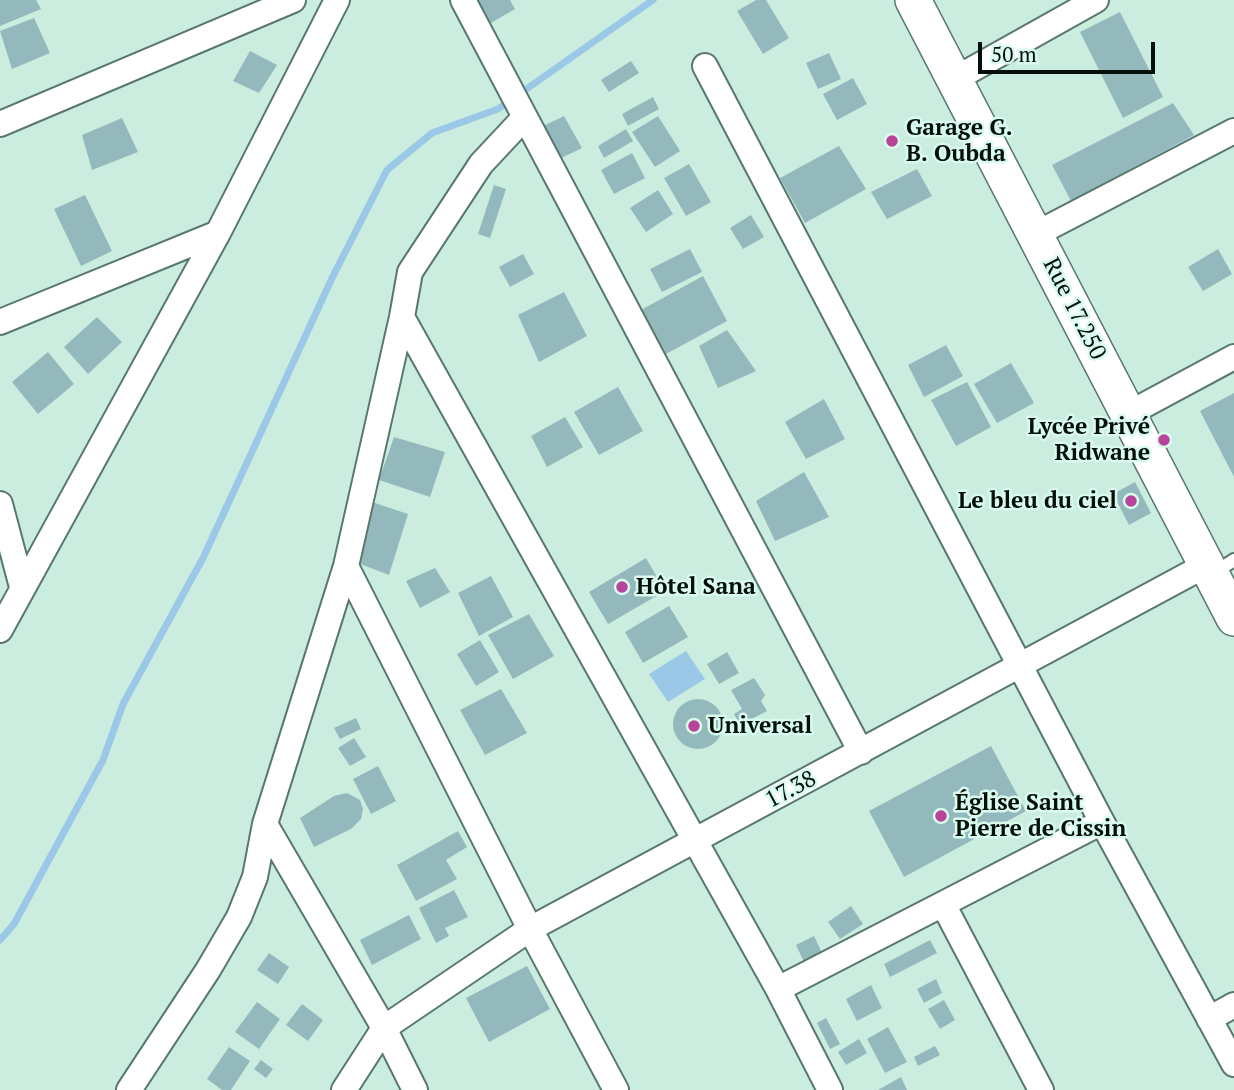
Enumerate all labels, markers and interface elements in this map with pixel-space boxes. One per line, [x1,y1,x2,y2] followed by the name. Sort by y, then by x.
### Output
[982,28,1159,72] scale bar
[991,40,1037,68] text: 50 m
[906,114,1012,168] place label: Garage G. B. Oubda
[884,133,900,149] marker: Garage G. B. Oubda
[1037,254,1111,364] street label: Rue 17.250
[1028,413,1150,467] place label: Lycée Privé Ridwane
[1156,432,1172,448] marker: Lycée Privé Ridwane
[958,487,1117,515] place label: Le bleu du ciel
[1123,493,1139,509] marker: Le bleu du ciel
[636,573,756,601] place label: Hôtel Sana
[614,579,630,595] marker: Hôtel Sana
[708,712,812,740] place label: Universal
[686,718,702,734] marker: Universal
[761,765,821,815] street label: 17.38
[955,789,1126,843] place label: Église Saint Pierre de Cissin
[933,808,949,824] marker: Église Saint Pierre de Cissin

